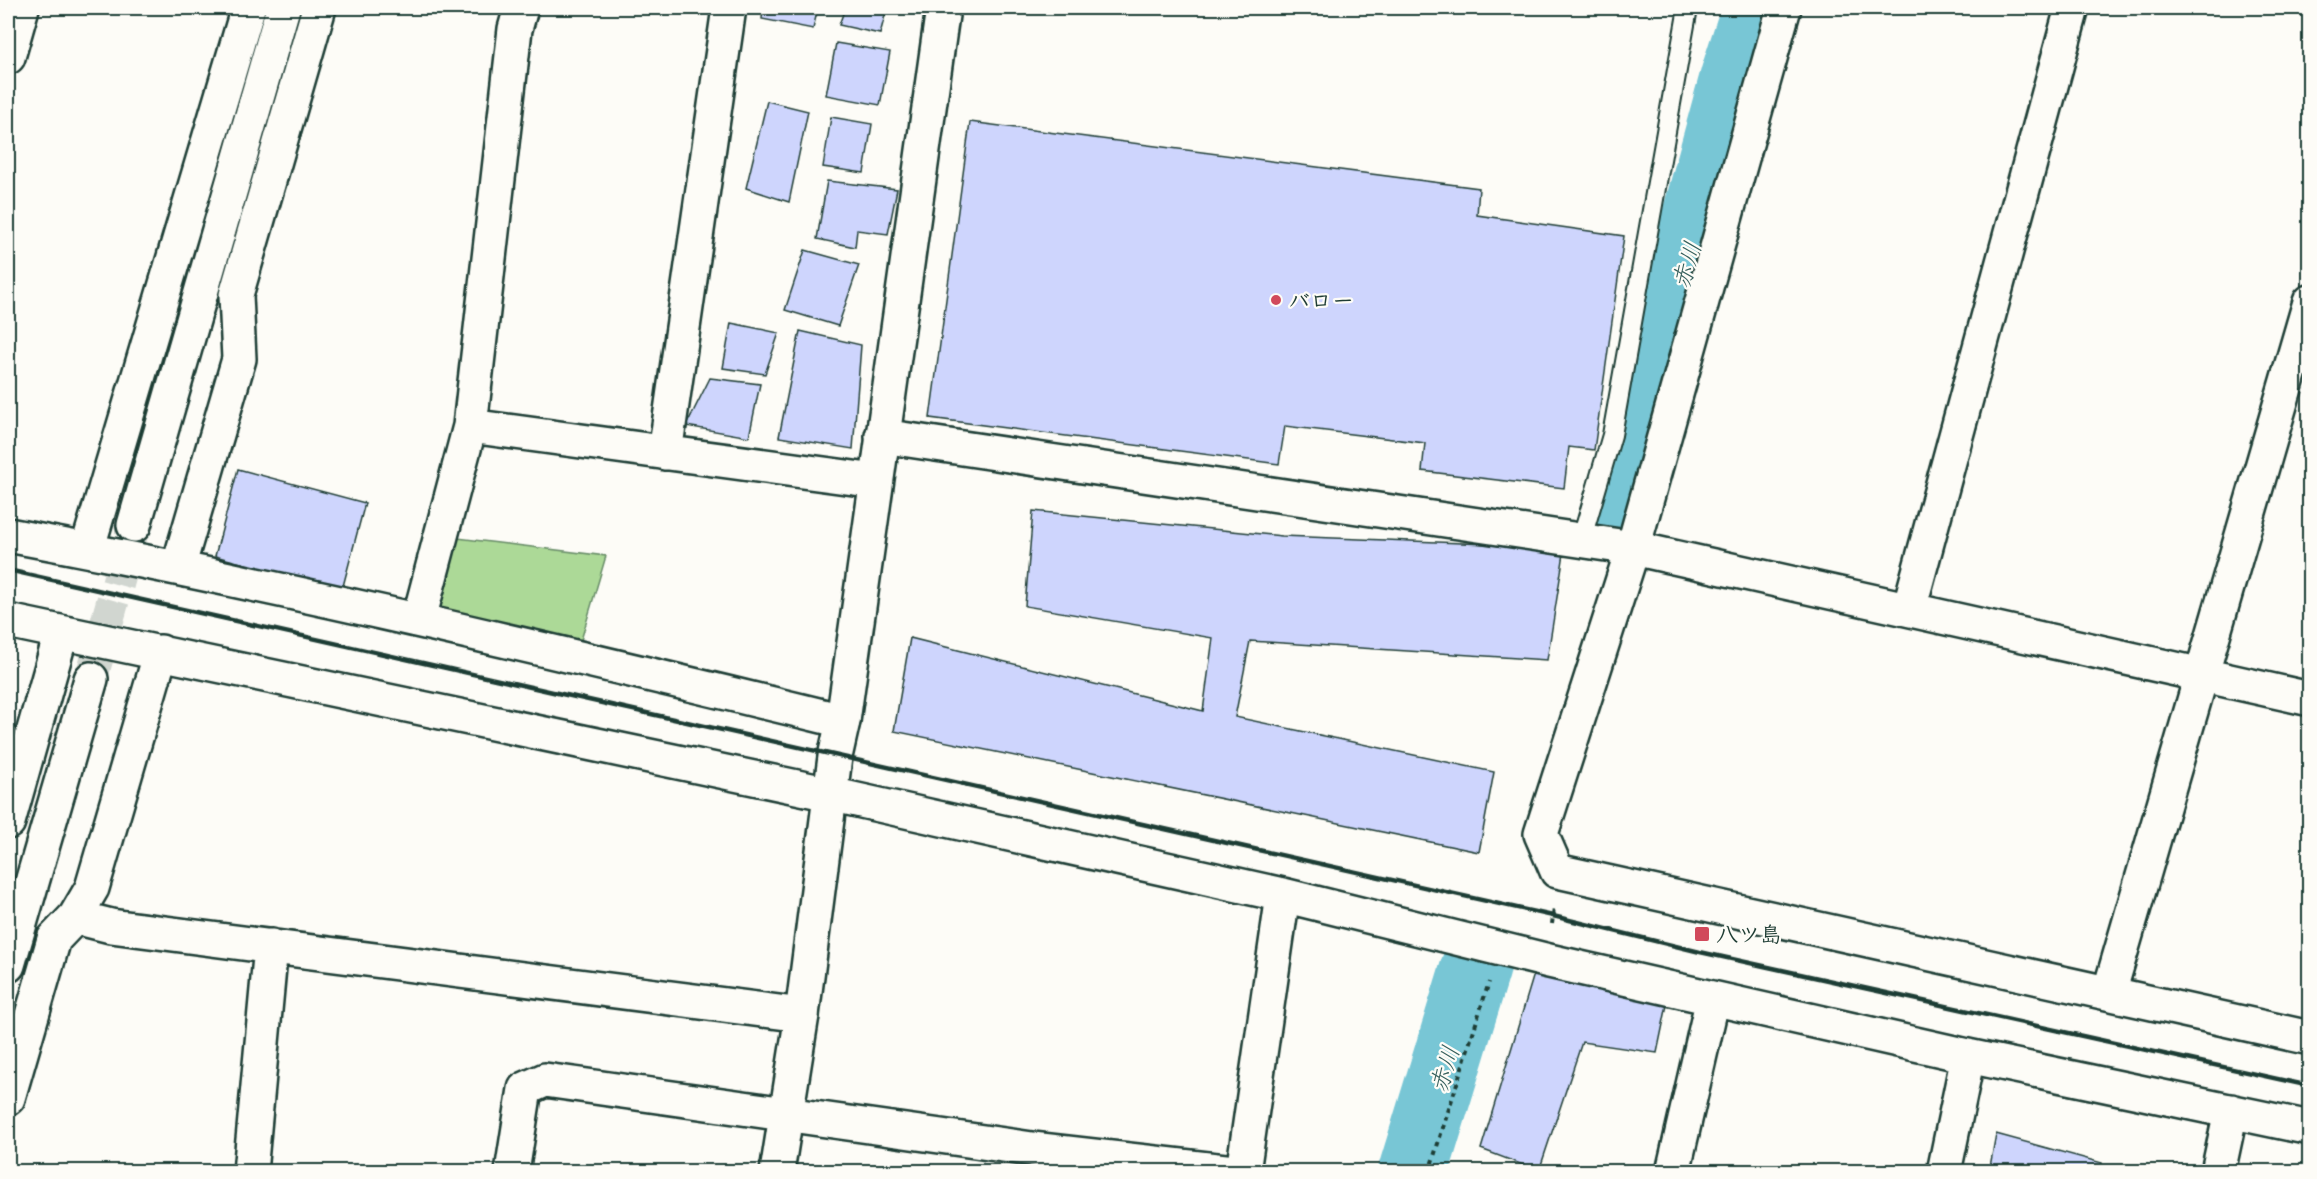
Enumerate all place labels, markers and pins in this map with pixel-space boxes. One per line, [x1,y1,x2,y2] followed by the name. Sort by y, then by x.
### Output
[1288,285,1354,315] place label: バロー
[1269,293,1283,307] marker: バロー
[1716,919,1782,949] place label: 八ツ島
[1693,925,1711,943] marker: 八ツ島

